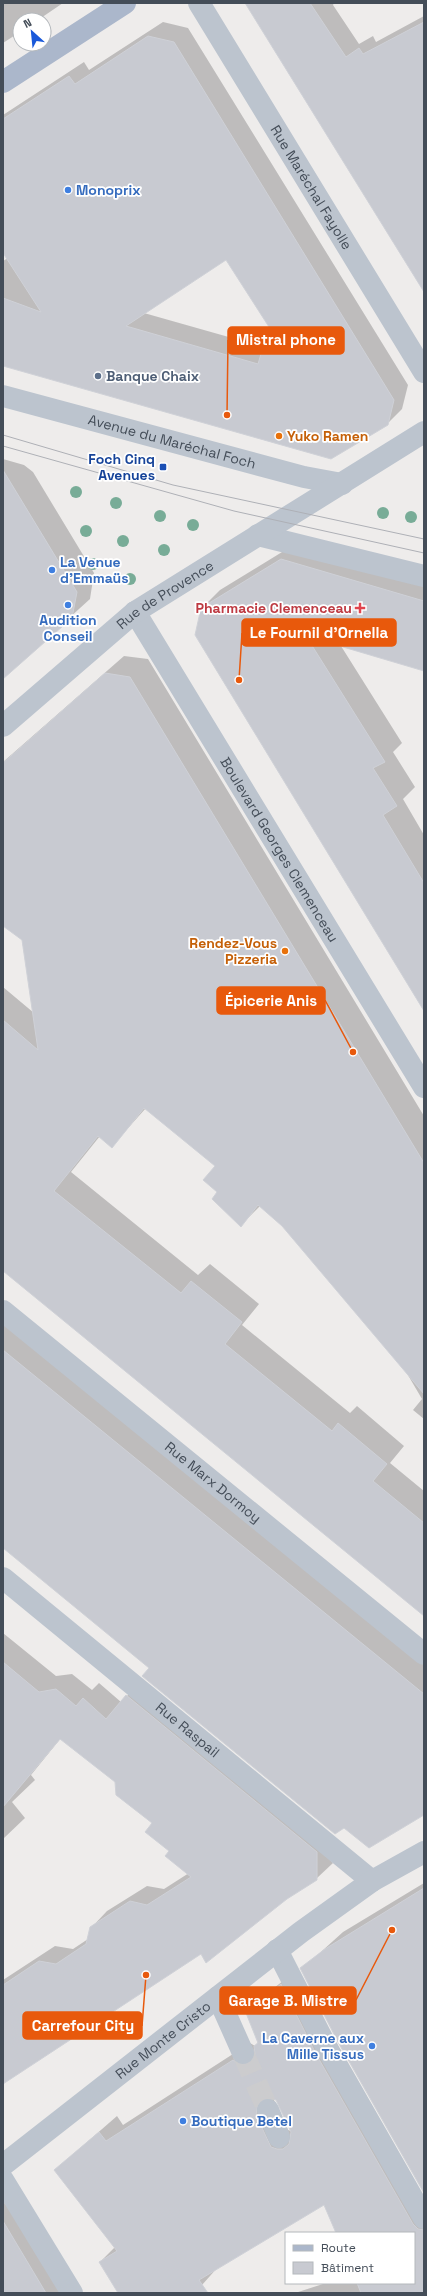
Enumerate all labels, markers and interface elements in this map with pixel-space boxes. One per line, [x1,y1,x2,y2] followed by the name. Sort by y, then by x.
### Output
[12,12,52,52] north arrow
[21,15,34,31] text: N
[267,122,356,253] street label: Rue Maréchal Fayolle
[76,181,141,199] place label: Monoprix
[63,185,73,195] marker: Monoprix
[228,327,344,354] callout: Mistral phone
[236,330,336,349] text: Mistral phone
[106,367,199,385] place label: Banque Chaix
[93,371,103,381] marker: Banque Chaix
[86,410,258,473] street label: Avenue du Maréchal Foch
[287,427,369,445] place label: Yuko Ramen
[274,431,284,441] marker: Yuko Ramen
[88,450,155,484] place label: Foch Cinq Avenues
[158,462,168,472] marker: Foch Cinq Avenues
[60,553,129,587] place label: La Venue d'Emmaüs
[113,556,217,633] street label: Rue de Provence
[47,565,57,575] marker: La Venue d'Emmaüs
[196,599,352,617] place label: Pharmacie Clemenceau
[63,600,73,610] marker: Audition Conseil
[355,603,365,613] marker: Pharmacie Clemenceau
[39,611,97,645] place label: Audition Conseil
[242,619,396,646] callout: Le Fournil d'Ornella
[250,623,389,642] text: Le Fournil d'Ornella
[216,754,343,945] street label: Boulevard Georges Clemenceau
[189,934,277,968] place label: Rendez-Vous Pizzeria
[280,946,290,956] marker: Rendez-Vous Pizzeria
[217,987,325,1014] callout: Épicerie Anis
[225,991,317,1010] text: Épicerie Anis
[161,1438,265,1527] street label: Rue Marx Dormoy
[152,1698,223,1761] street label: Rue Raspail
[220,1987,356,2014] callout: Garage B. Mistre
[229,1991,348,2010] text: Garage B. Mistre
[112,1997,214,2083] street label: Rue Monte Cristo
[23,2012,142,2039] callout: Carrefour City
[32,2016,134,2035] text: Carrefour City
[262,2029,364,2063] place label: La Caverne aux Mille Tissus
[367,2041,377,2051] marker: La Caverne aux Mille Tissus
[191,2112,292,2130] place label: Boutique Betel
[178,2116,188,2126] marker: Boutique Betel
[285,2232,415,2284] legend
[321,2240,356,2256] text: Route
[321,2260,374,2276] text: Bâtiment

